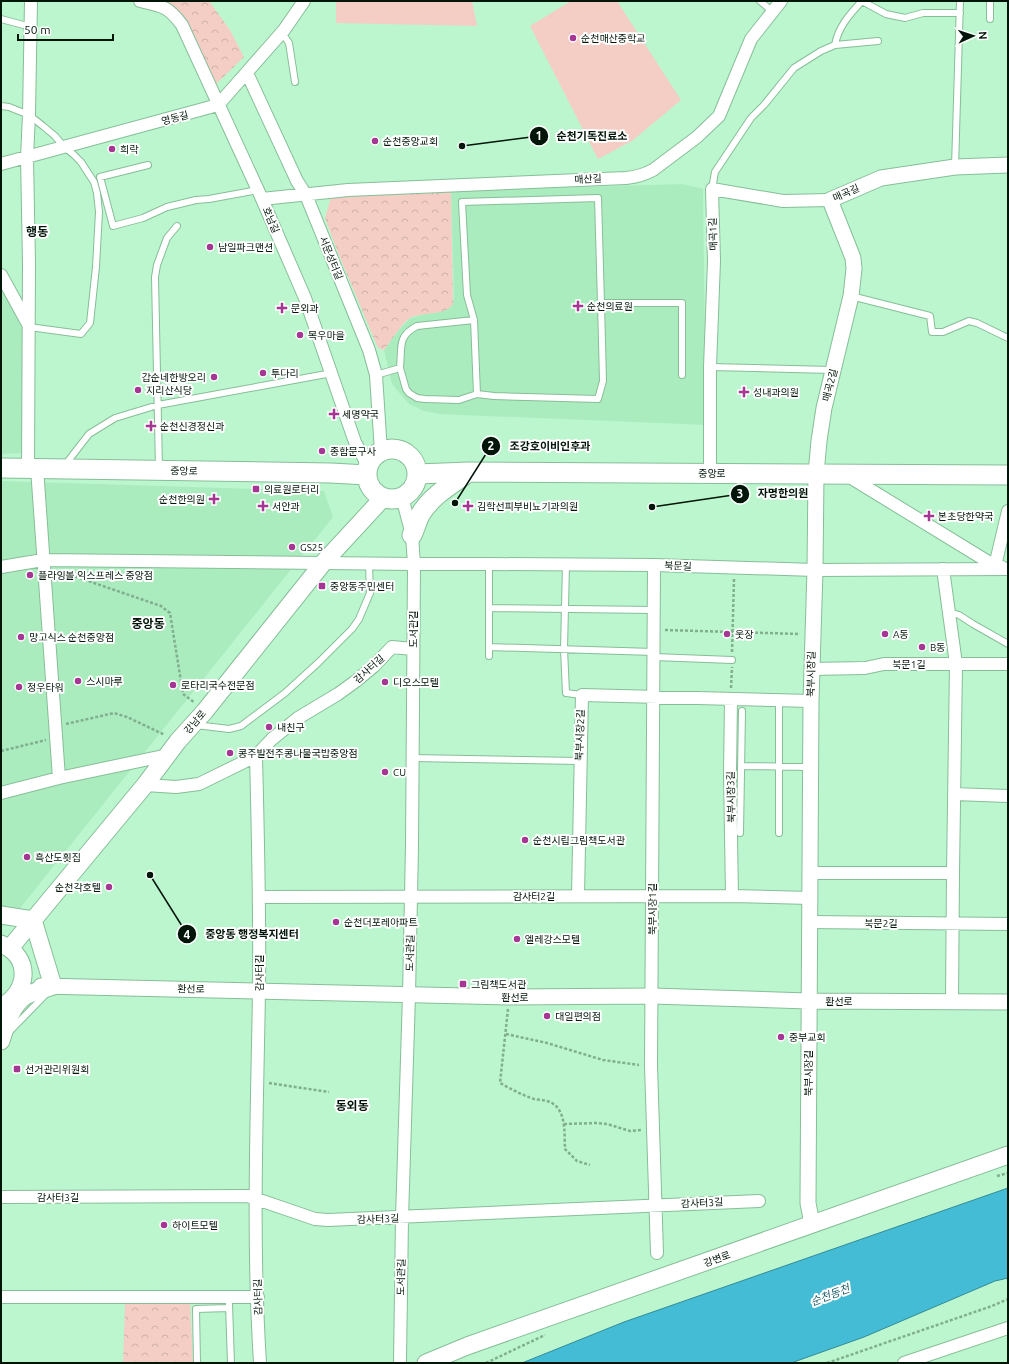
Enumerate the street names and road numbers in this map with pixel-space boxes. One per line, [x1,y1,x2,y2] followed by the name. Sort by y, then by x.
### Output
[160,109,190,127] street label: 영동길
[574,173,602,185] street label: 매산길
[831,182,861,204] street label: 매곡길
[261,205,281,235] street label: 호남길
[707,217,719,251] street label: 매곡1길
[317,235,345,281] street label: 서문성터길
[821,368,839,402] street label: 매곡2길
[170,465,198,477] street label: 중앙로
[698,468,726,479] street label: 중앙로
[664,560,692,572] street label: 북문길
[408,611,419,647] street label: 도서관길
[805,651,817,697] street label: 북부시장길
[352,653,386,685] street label: 감사터길
[892,659,926,670] street label: 북문1길
[182,708,208,736] street label: 강남로
[574,709,586,761] street label: 북부시장2길
[725,771,737,823] street label: 북부시장3길
[647,883,658,935] street label: 북부시장1길
[513,891,555,902] street label: 감사터2길
[864,918,898,929] street label: 북문2길
[404,935,416,971] street label: 도서관길
[254,955,265,991] street label: 감사터길
[177,983,205,995] street label: 환선로
[501,992,529,1003] street label: 환선로
[825,996,853,1007] street label: 환선로
[803,1050,814,1096] street label: 북부시장길
[37,1192,79,1203] street label: 감사터3길
[681,1196,723,1210] street label: 감사터3길
[357,1213,399,1225] street label: 감사터3길
[702,1249,732,1269] street label: 강변로
[395,1259,407,1295] street label: 도서관길
[252,1279,264,1315] street label: 감사터길

